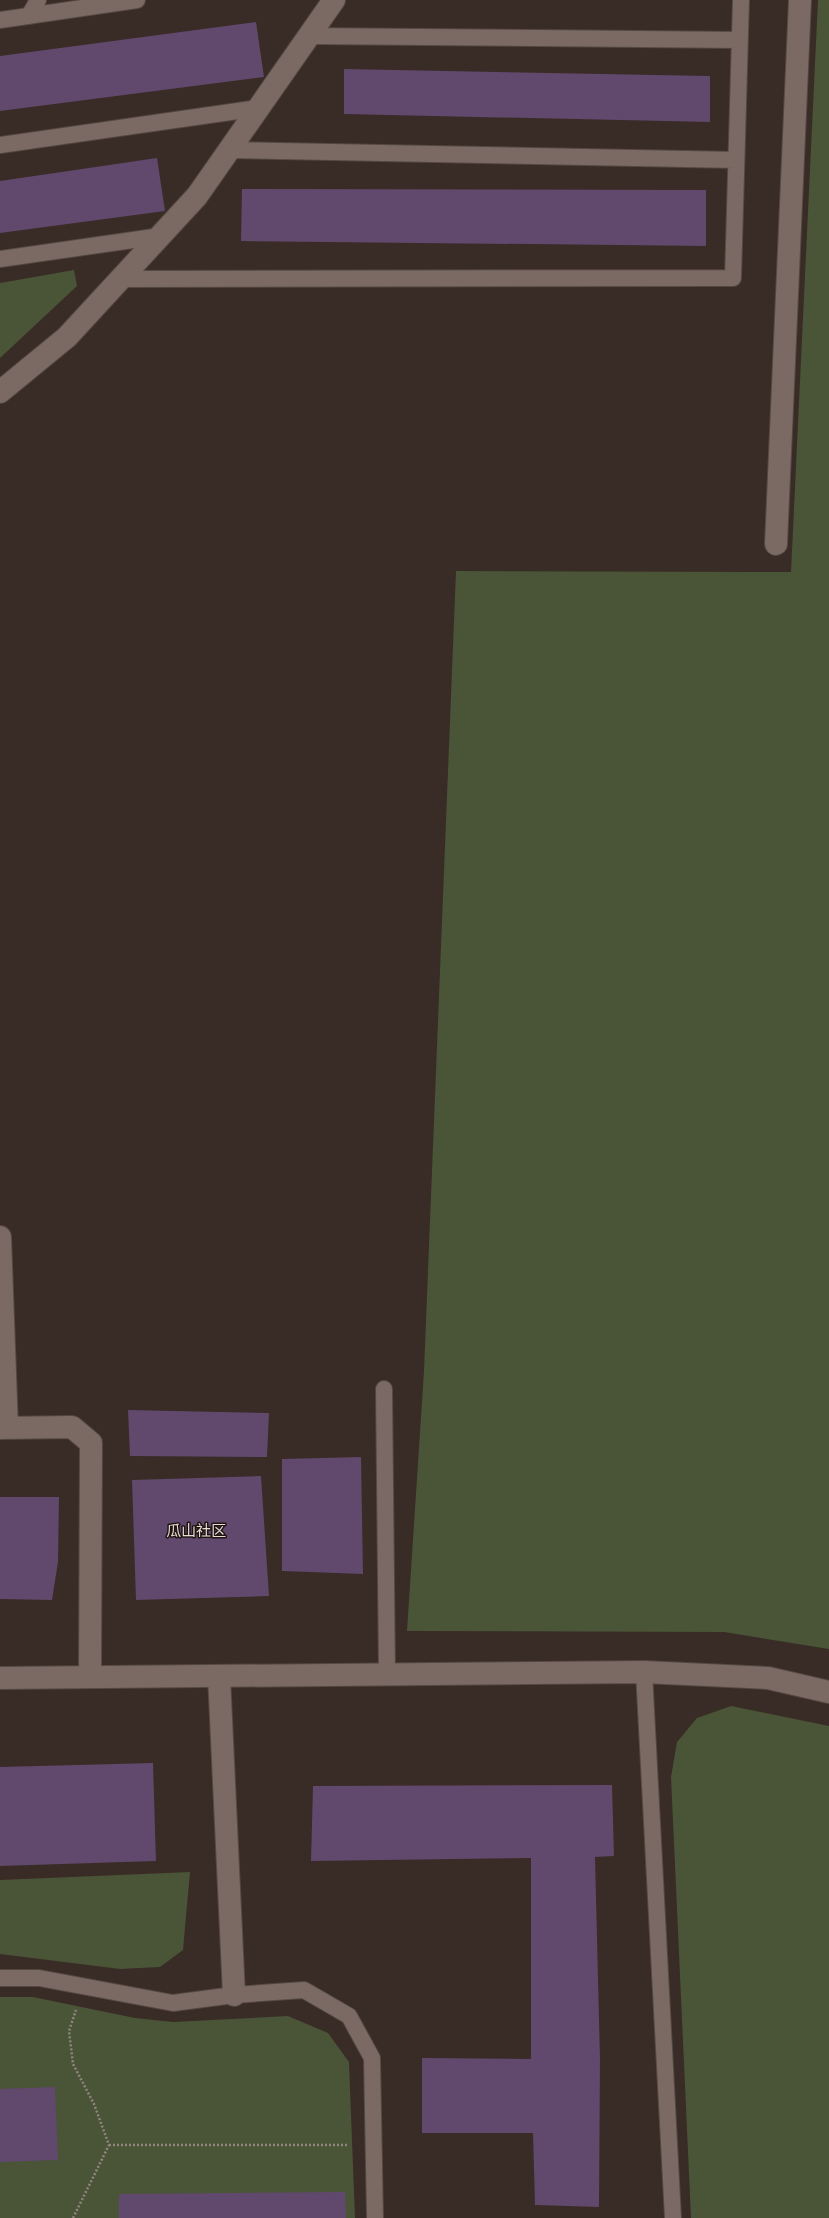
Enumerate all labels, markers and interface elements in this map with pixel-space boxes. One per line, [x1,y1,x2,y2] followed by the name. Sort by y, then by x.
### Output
[166,1522,226,1539] district label: 瓜山社区

